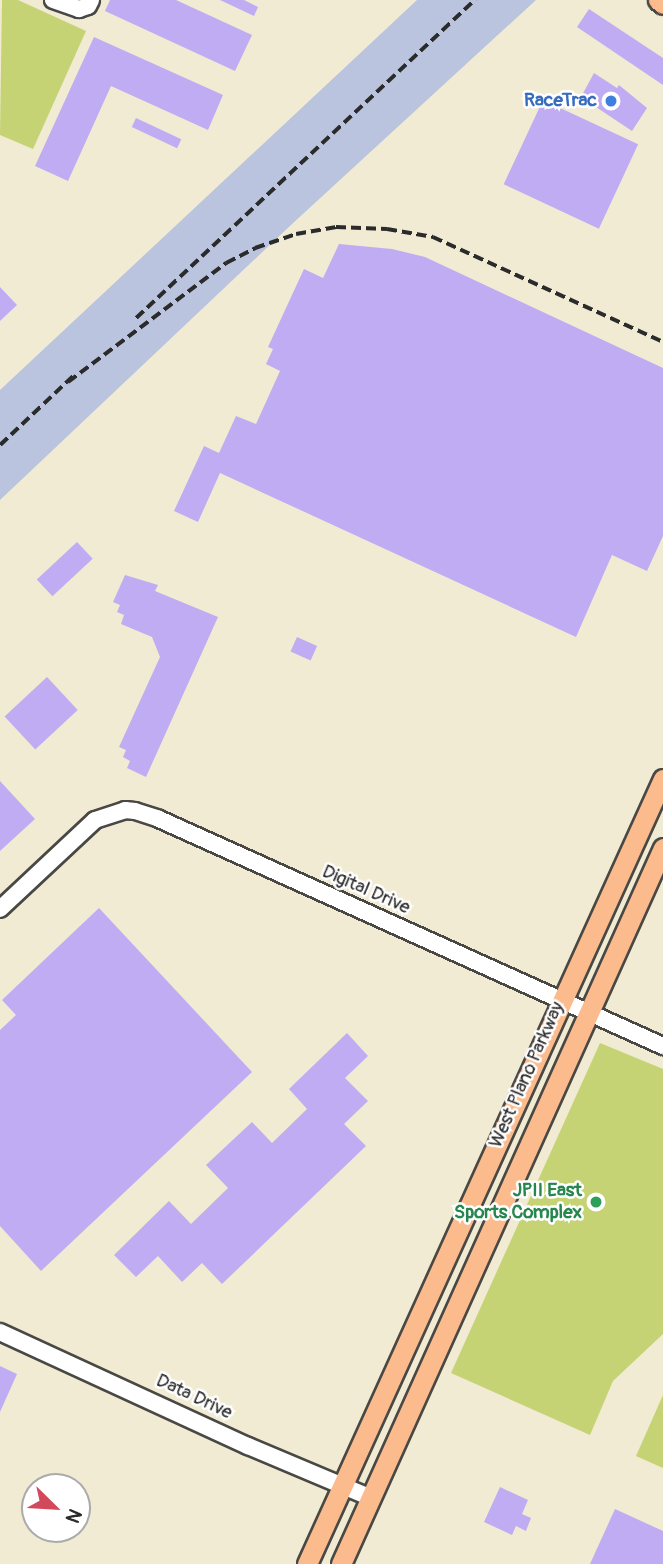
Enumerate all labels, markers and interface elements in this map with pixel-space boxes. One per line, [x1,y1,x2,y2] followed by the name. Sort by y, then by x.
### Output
[524,90,597,112] place label: RaceTrac
[603,93,619,109] marker: RaceTrac
[318,860,414,920] street label: Digital Drive
[485,998,569,1152] street label: West Plano Parkway
[454,1180,582,1224] place label: JPII East Sports Complex
[588,1194,604,1210] marker: JPII East Sports Complex
[152,1369,236,1425] street label: Data Drive
[21,1473,91,1543] north arrow
[60,1505,87,1526] text: N

